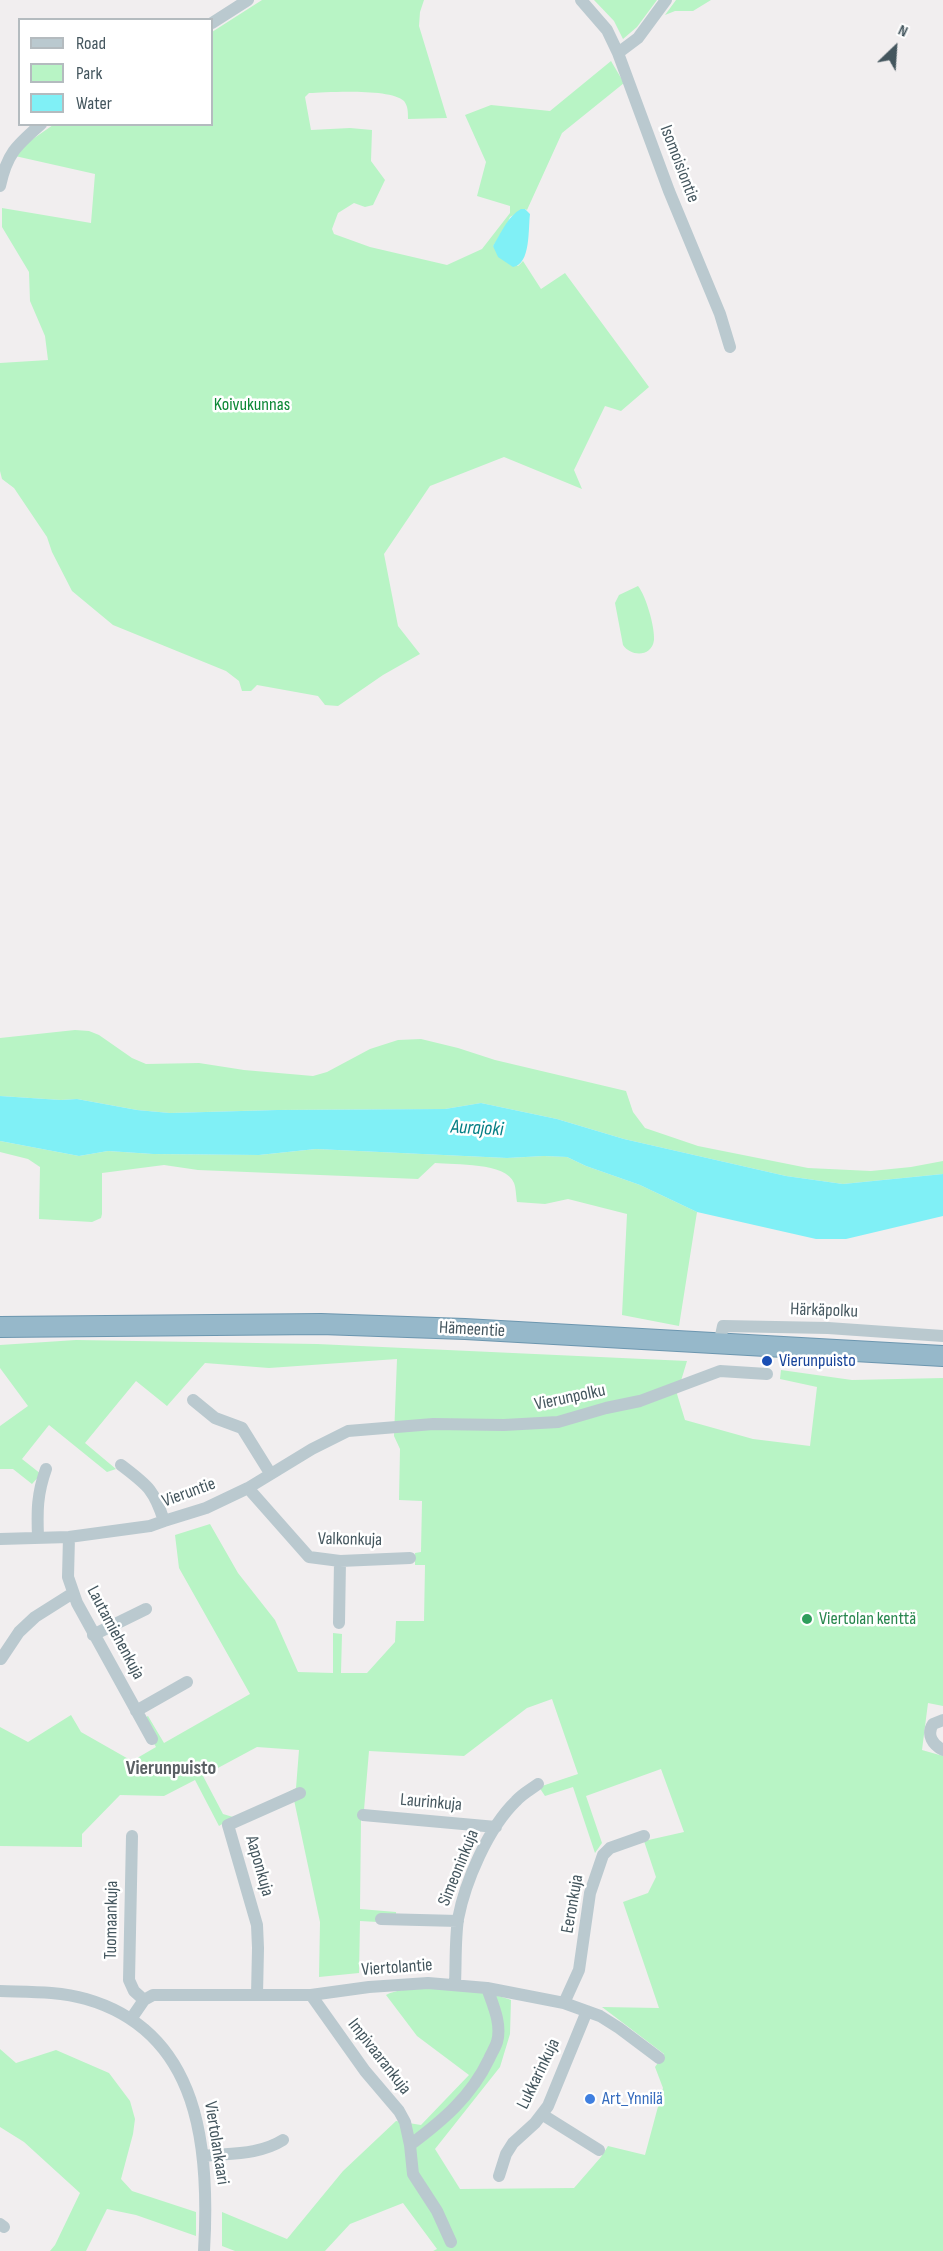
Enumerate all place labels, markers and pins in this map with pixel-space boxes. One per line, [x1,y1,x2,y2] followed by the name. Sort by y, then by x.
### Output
[779,1350,856,1372] place label: Vierunpuisto
[760,1354,774,1368] marker: Vierunpuisto
[819,1608,916,1630] place label: Viertolan kenttä
[800,1612,814,1626] marker: Viertolan kenttä
[602,2088,663,2110] place label: Art_Ynnilä
[583,2092,597,2106] marker: Art_Ynnilä

